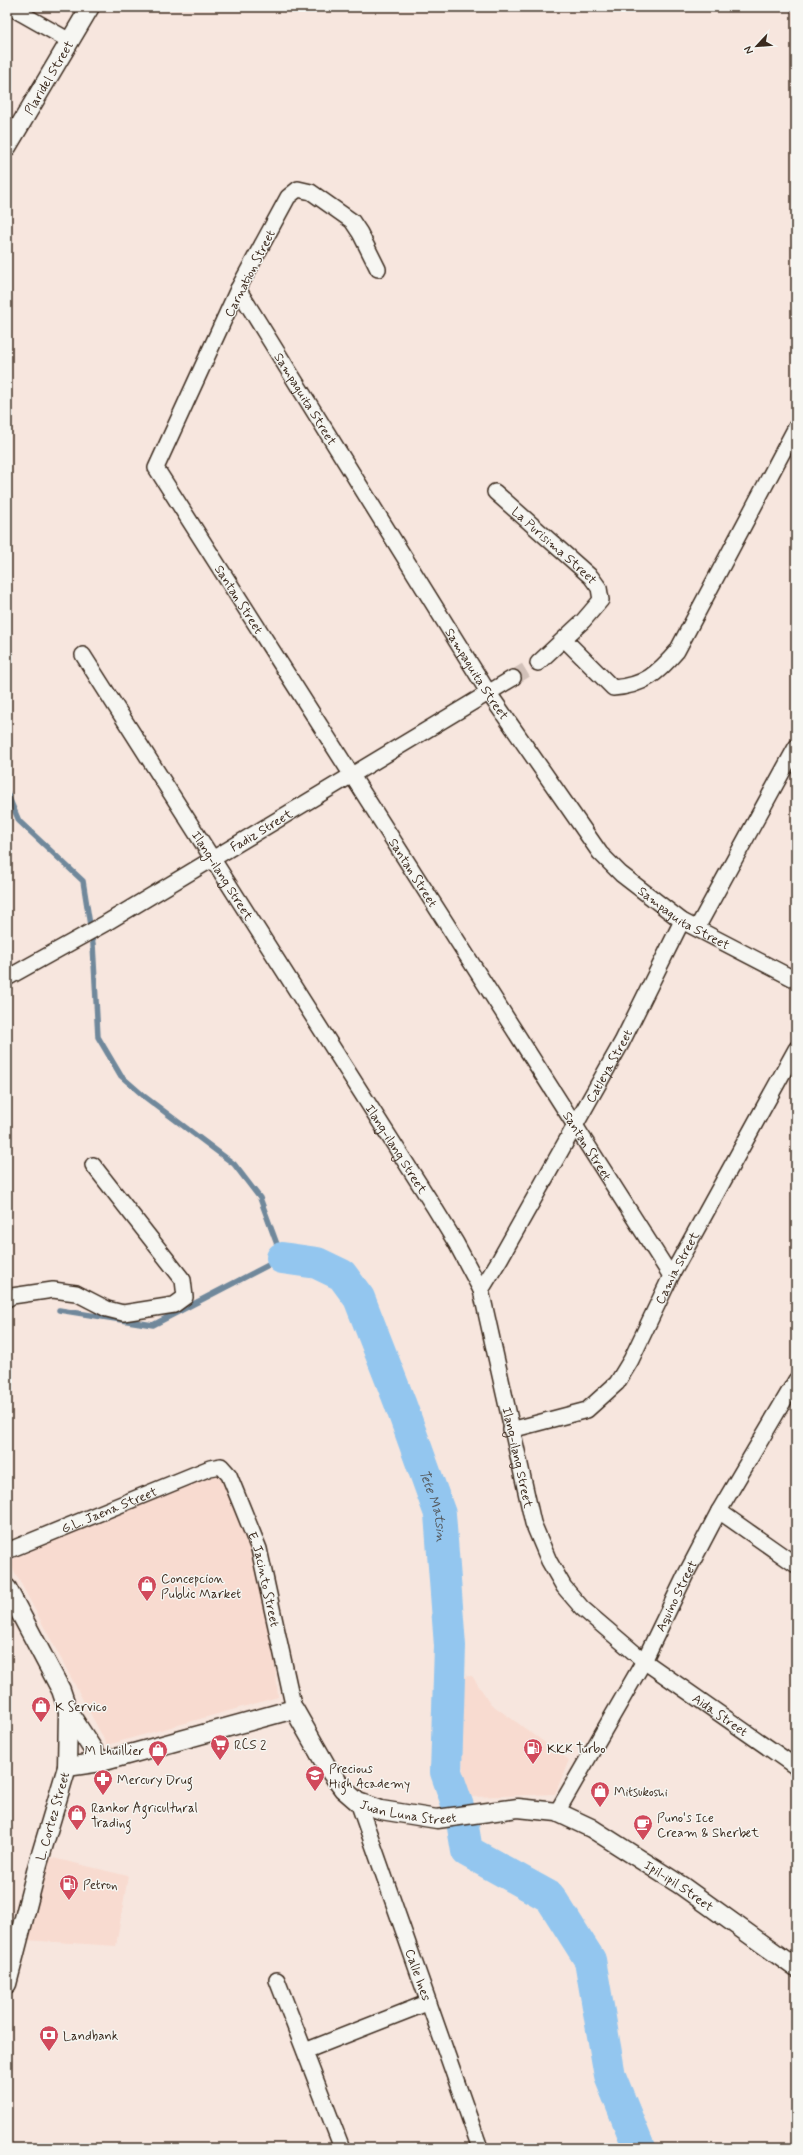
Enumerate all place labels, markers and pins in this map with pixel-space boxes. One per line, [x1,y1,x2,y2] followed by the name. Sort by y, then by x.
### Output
[161,1571,241,1603] place label: Concepcion Public Market
[136,1574,158,1602] shop icon: Concepcion Public Market
[30,1695,52,1723] shop icon: K Servico
[55,1699,107,1716] place label: K Servico
[209,1733,231,1761] supermarket icon: RCS 2
[234,1737,267,1754] place label: RCS 2
[522,1737,544,1765] fuel station icon: KKK Turbo
[147,1739,169,1767] shop icon: M Lhuillier
[547,1741,606,1758] place label: KKK Turbo
[84,1743,144,1760] place label: M Lhuillier
[329,1761,410,1795] place label: Precious High Academy
[304,1764,326,1792] school or university icon: Precious High Academy
[92,1768,114,1796] pharmacy icon: Mercury Drug
[117,1772,193,1791] place label: Mercury Drug
[589,1780,611,1808] shop icon: Mitsukoshi
[614,1784,668,1801] place label: Mitsukoshi
[91,1800,198,1834] place label: Rankor Agricultural Trading
[66,1803,88,1831] shop icon: Rankor Agricultural Trading
[657,1810,759,1842] place label: Puno's Ice Cream & Sherbet
[632,1813,654,1841] cafe icon: Puno's Ice Cream & Sherbet
[58,1873,80,1901] fuel station icon: Petron
[83,1877,118,1894] place label: Petron
[38,2024,60,2052] bank icon: Landbank
[63,2028,119,2045] place label: Landbank

